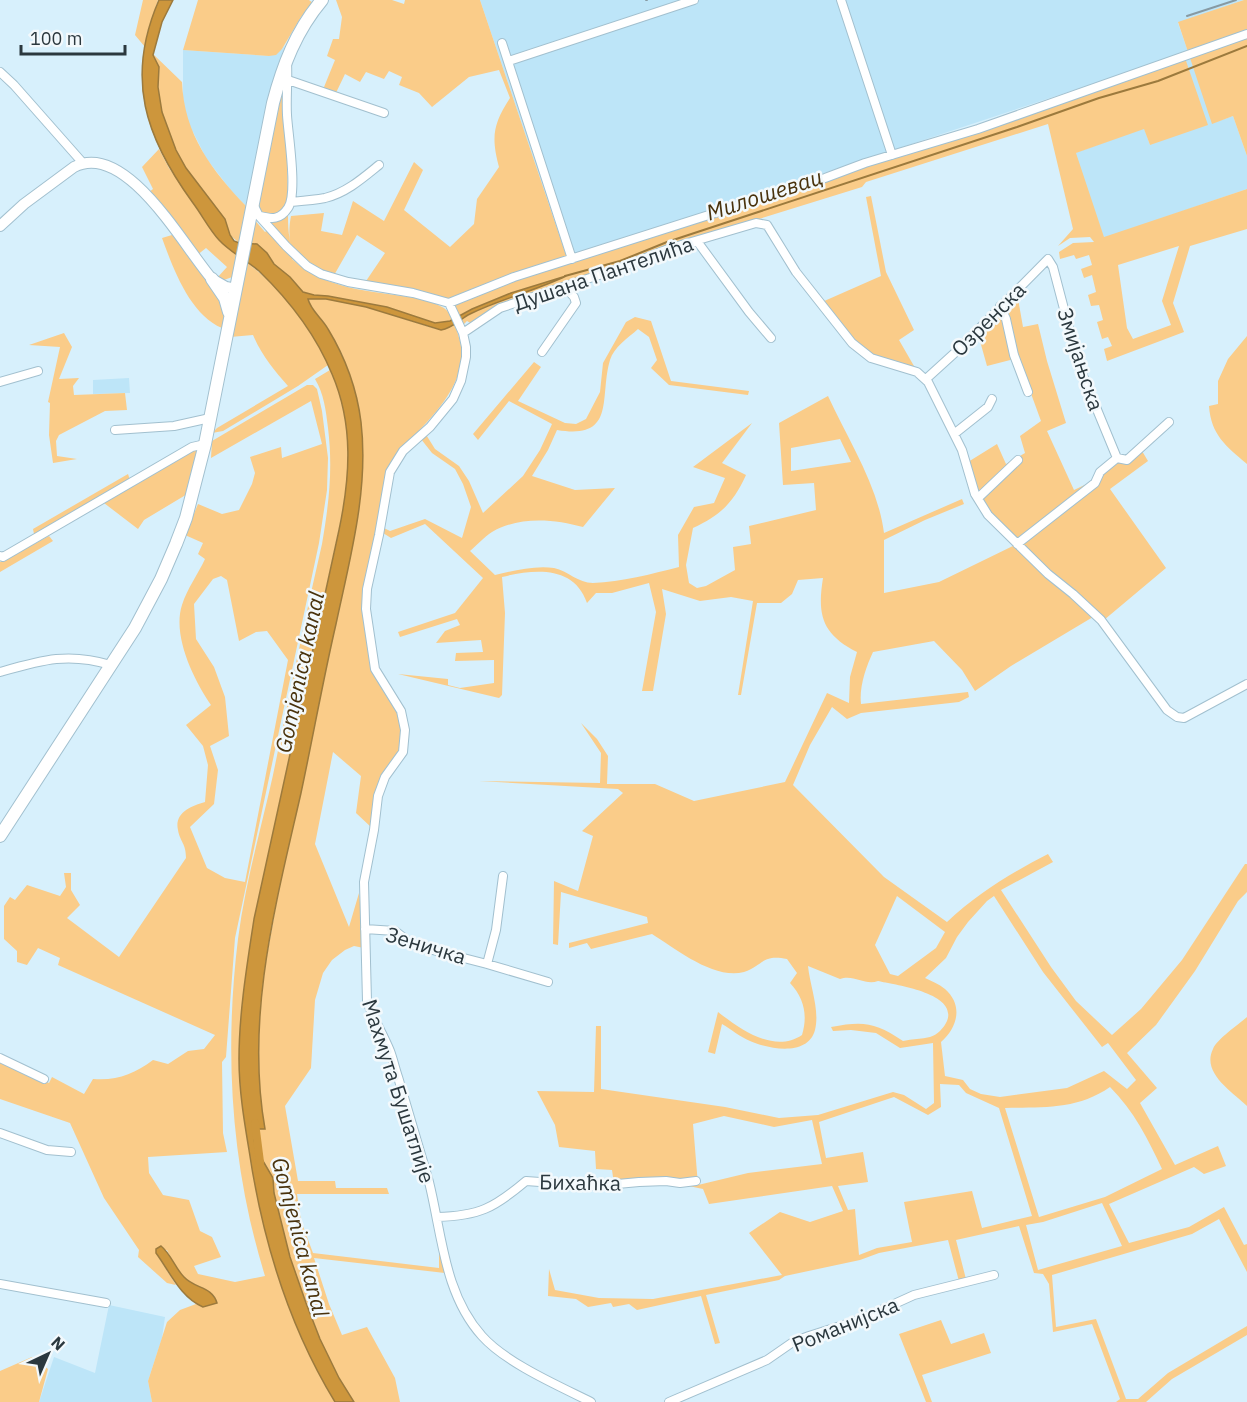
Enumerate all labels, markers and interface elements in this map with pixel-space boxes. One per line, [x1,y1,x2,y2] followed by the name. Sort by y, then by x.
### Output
[21,18,124,56] scale bar
[30,27,82,50] text: 100 m
[702,162,826,226] water label: Милошевац
[509,229,697,317] street label: Душана Пантелића
[945,276,1031,362] street label: Озренска
[1051,304,1111,414] street label: Змијањска
[268,589,330,755] water label: Gomjenica kanal
[382,920,470,970] street label: Зеничка
[356,996,442,1186] street label: Махмута Бушатлије
[266,1154,336,1320] water label: Gomjenica kanal
[539,1167,621,1197] street label: Бихаћка
[787,1290,903,1358] street label: Романијска
[18,1324,78,1384] north arrow
[47,1332,70,1354] text: N

